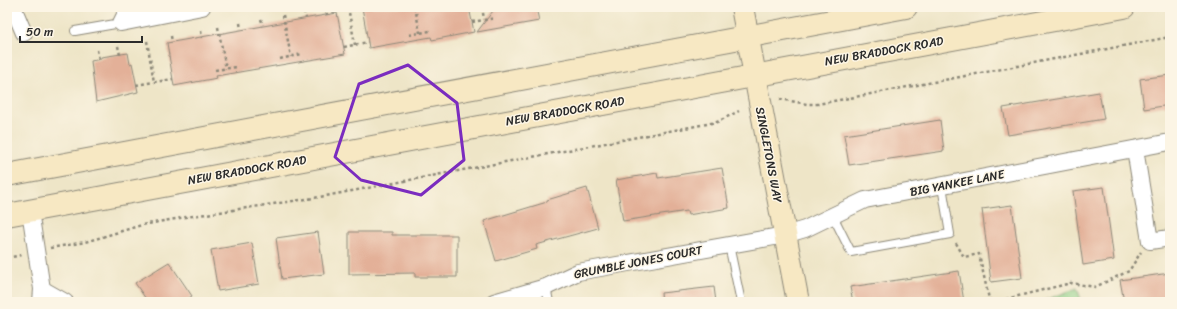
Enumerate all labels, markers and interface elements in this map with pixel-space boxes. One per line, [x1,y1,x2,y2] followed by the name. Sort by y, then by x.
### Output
[20,18,142,44] scale bar
[26,21,53,43] text: 50 m
[823,30,946,72] street label: NEW BRADDOCK ROAD
[504,90,627,132] street label: NEW BRADDOCK ROAD
[749,105,789,205] street label: SINGLETONS WAY
[186,149,309,191] street label: NEW BRADDOCK ROAD
[908,163,1007,203] street label: BIG YANKEE LANE
[572,239,705,285] street label: GRUMBLE JONES COURT

